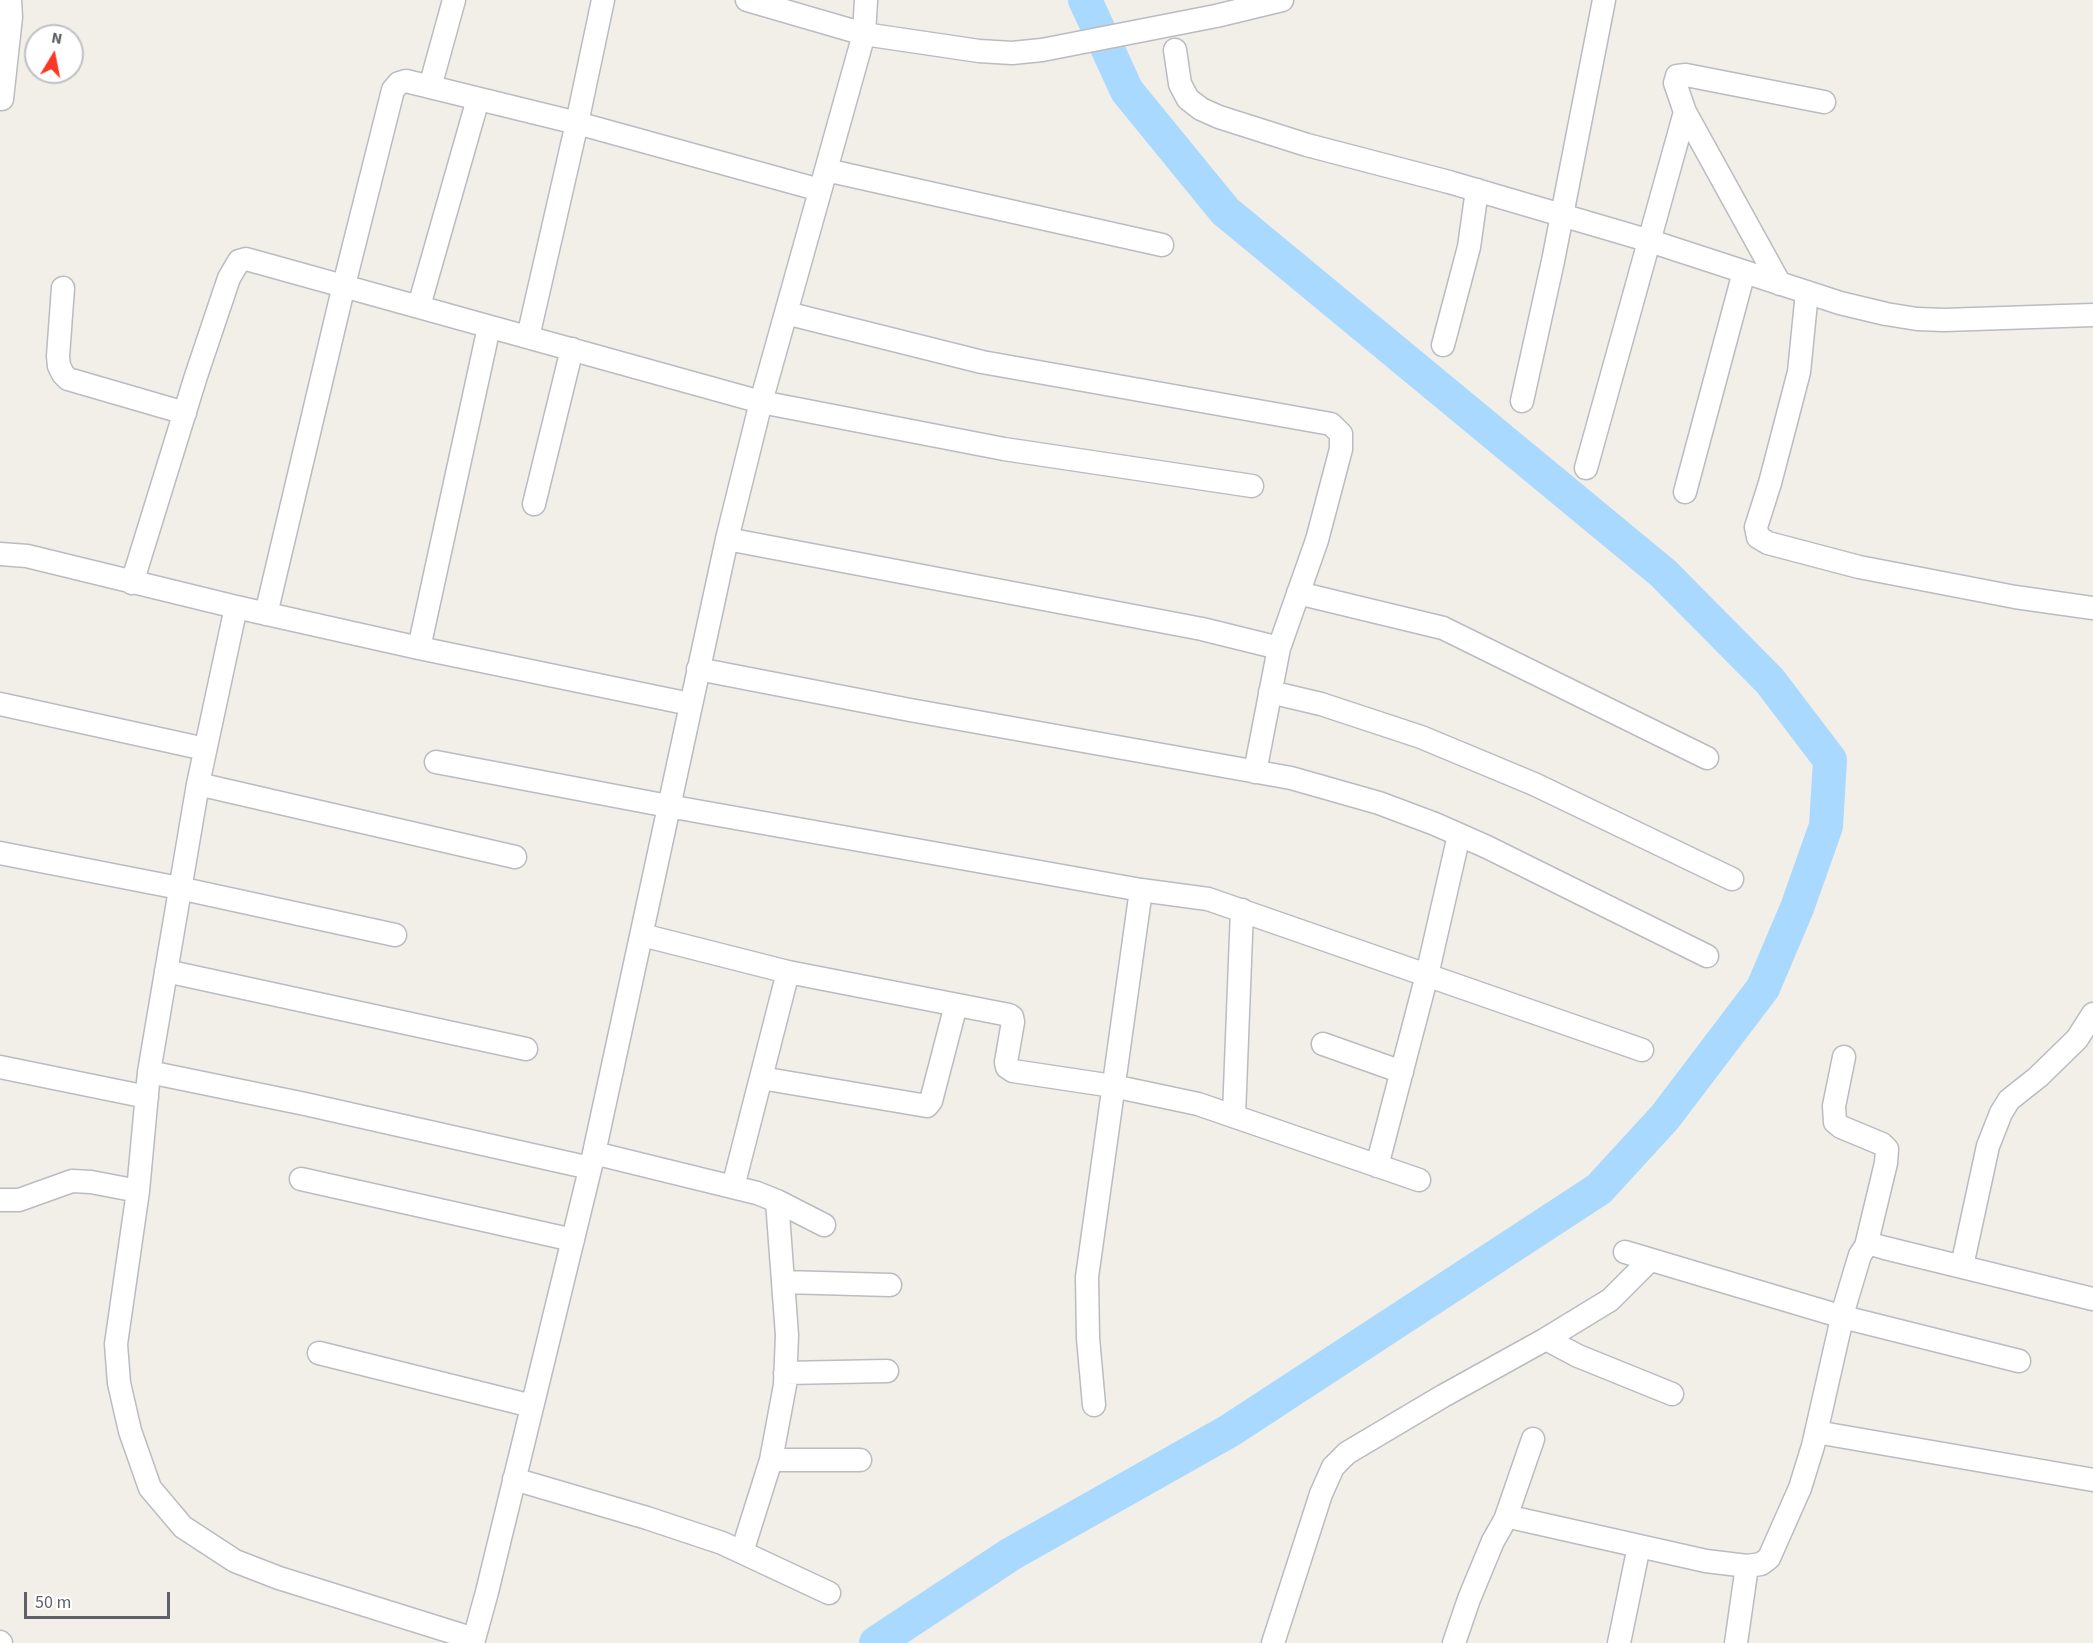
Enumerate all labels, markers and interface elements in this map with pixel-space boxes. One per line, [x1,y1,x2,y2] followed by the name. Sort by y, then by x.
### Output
[24,24,84,84] north arrow
[50,26,64,50] text: N
[27,1580,172,1618] scale bar
[35,1590,71,1615] text: 50 m

